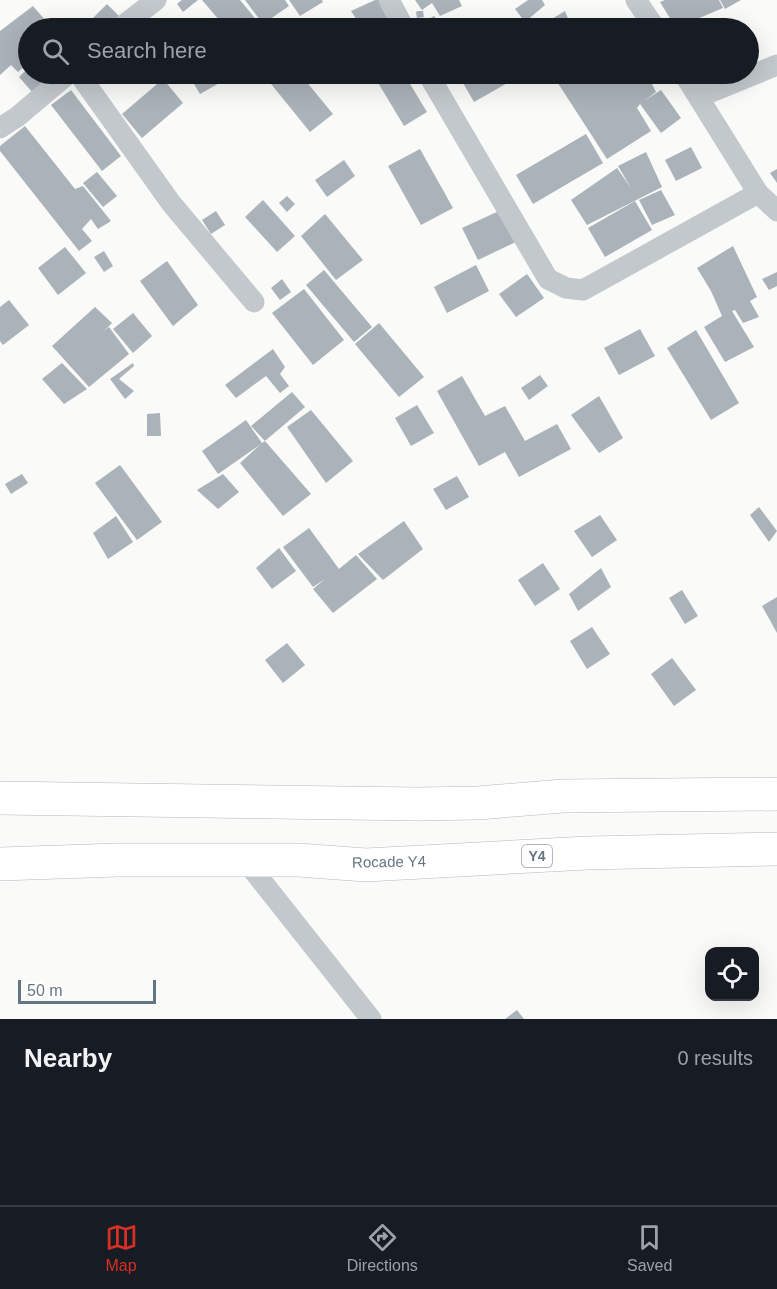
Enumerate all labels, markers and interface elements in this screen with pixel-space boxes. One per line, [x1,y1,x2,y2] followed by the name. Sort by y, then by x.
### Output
[18,18,759,84] search box
[39,35,72,68] icon: search
[87,38,207,63] text: Search here
[522,845,552,867] road number: Y4
[352,852,426,871] street label: Rocade Y4
[705,947,759,1001] map controls
[705,947,759,1001] button: locate
[18,977,156,1004] scale bar
[27,982,63,999] text: 50 m
[24,1043,112,1073] text: Nearby
[677,1047,753,1069] text: 0 results
[105,1221,138,1275] tab: Map
[347,1221,418,1275] tab: Directions
[627,1221,672,1275] tab: Saved

